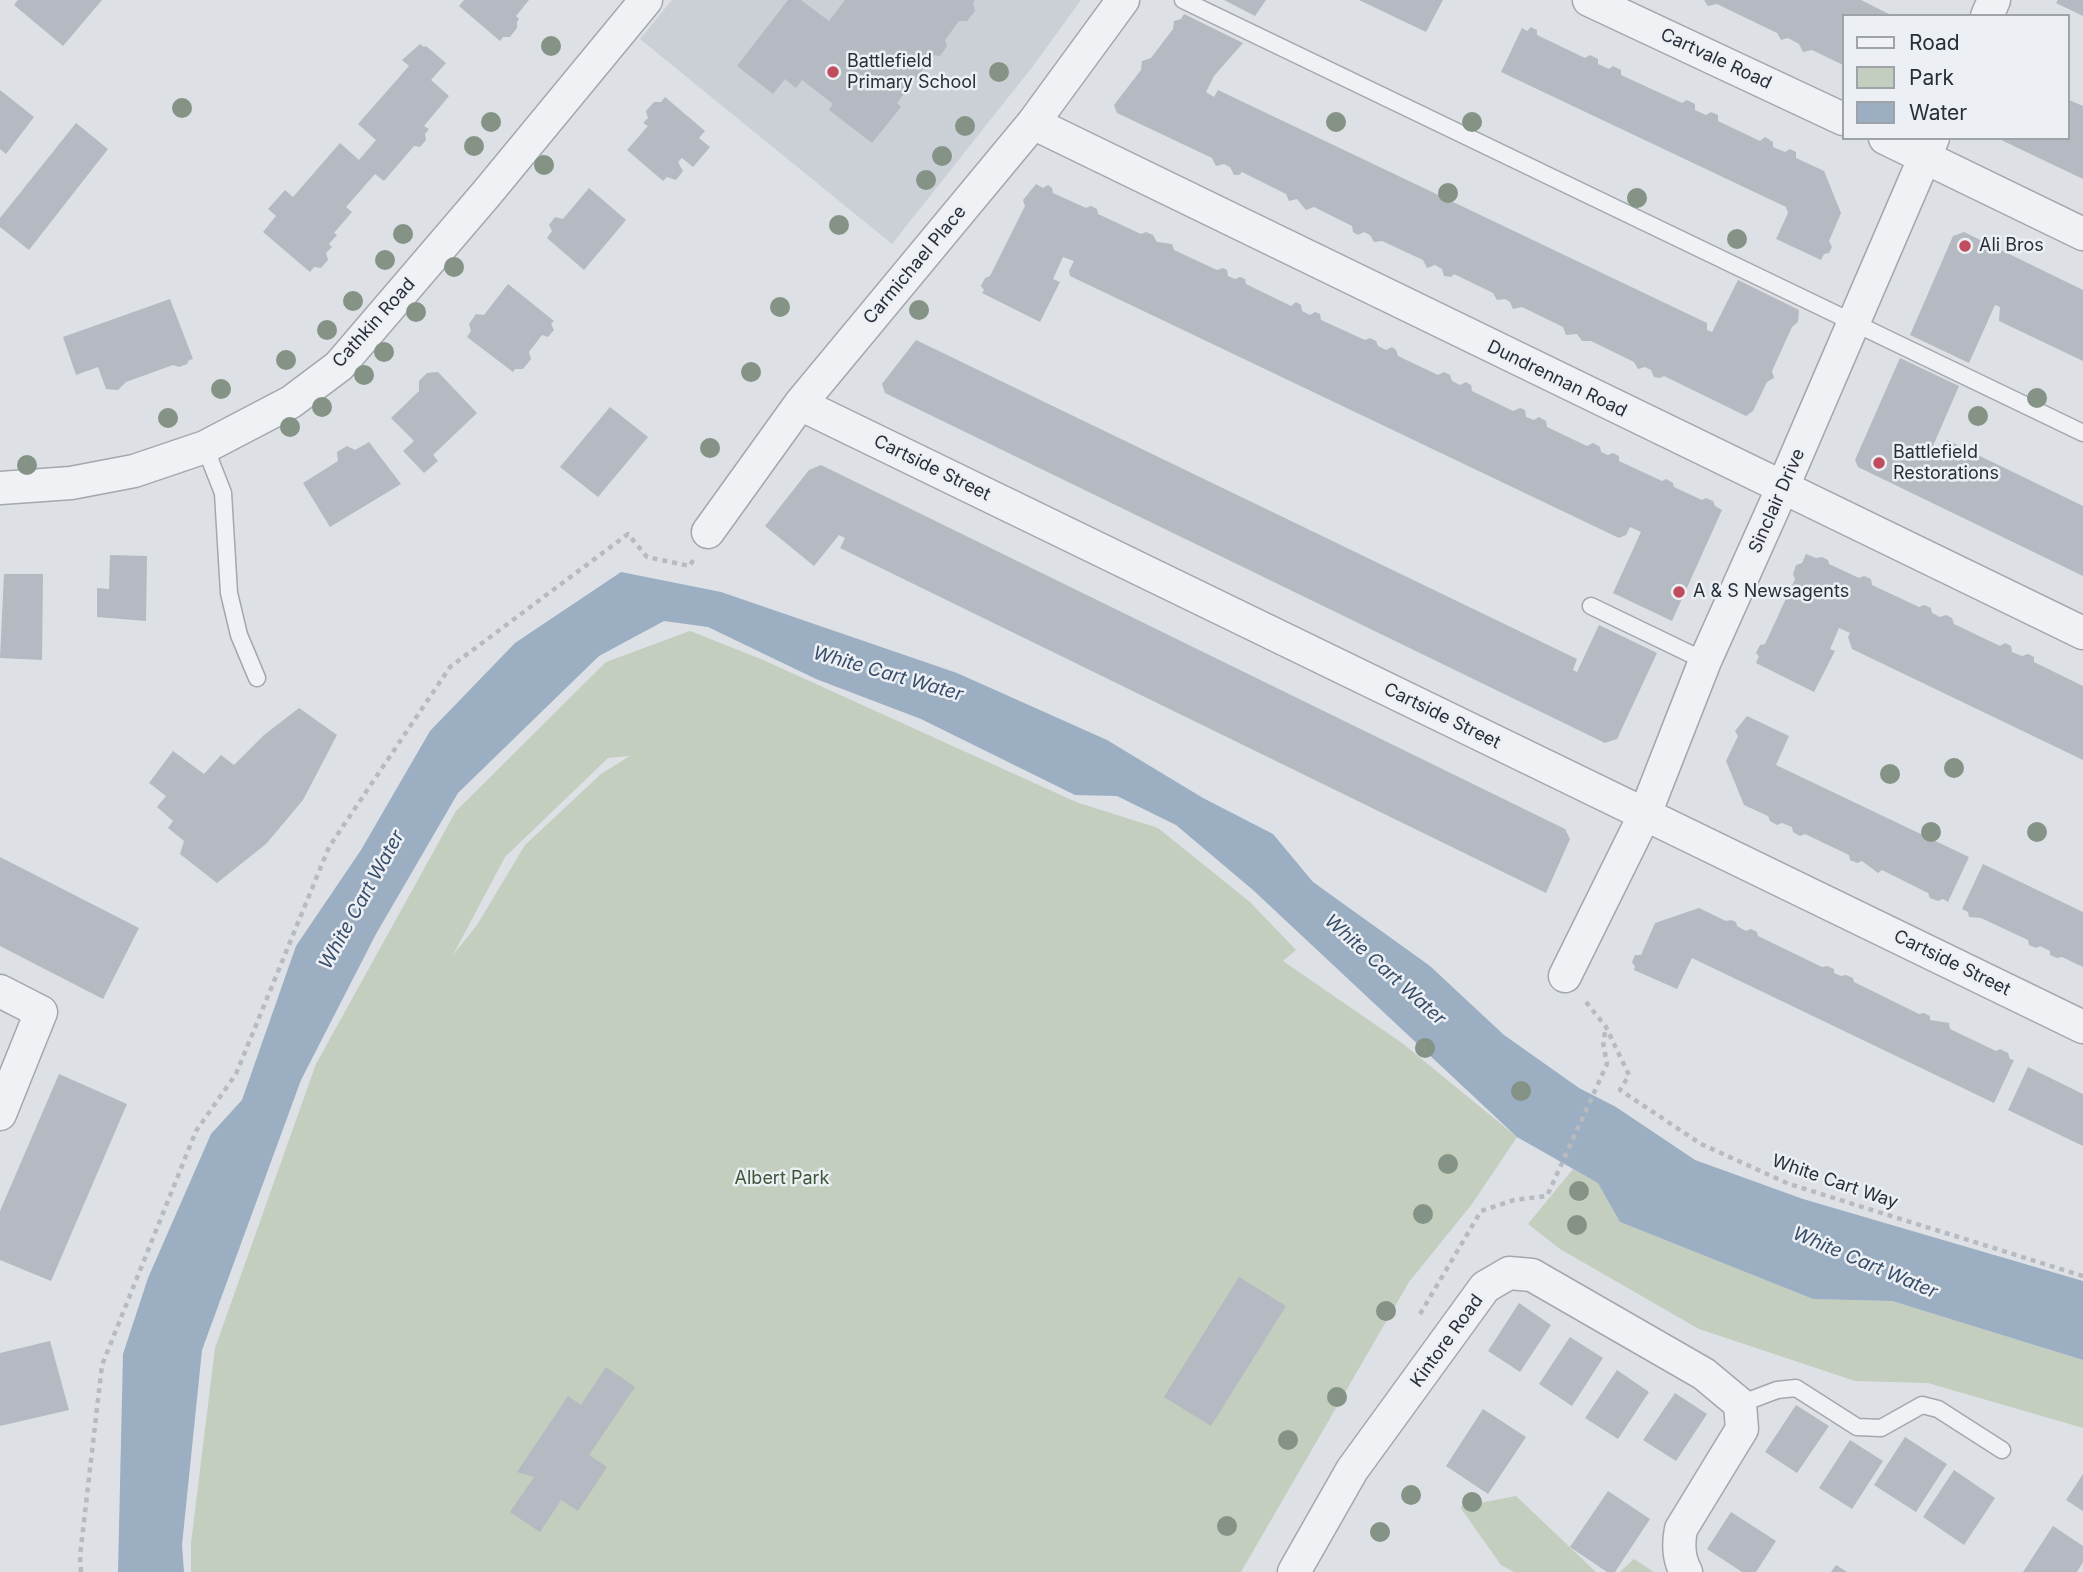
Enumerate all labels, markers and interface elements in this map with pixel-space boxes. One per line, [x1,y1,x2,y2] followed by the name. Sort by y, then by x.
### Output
[1842,14,2069,140] legend
[1657,24,1775,94] street label: Cartvale Road
[1909,30,1960,55] text: Road
[847,51,976,94] place label: Battlefield Primary School
[825,64,841,80] marker: Battlefield Primary School
[1909,65,1954,90] text: Park
[1909,100,1967,125] text: Water
[859,201,971,329] street label: Carmichael Place
[1979,235,2044,257] place label: Ali Bros
[1957,238,1973,254] marker: Ali Bros
[328,274,420,372] street label: Cathkin Road
[1484,336,1630,422] street label: Dundrennan Road
[870,430,994,506] street label: Cartside Street
[1893,442,1999,484] place label: Battlefield Restorations
[1744,445,1810,557] street label: Sinclair Drive
[1871,455,1887,471] marker: Battlefield Restorations
[1693,581,1849,603] place label: A & S Newsagents
[1671,584,1687,600] marker: A & S Newsagents
[810,642,966,706] water label: White Cart Water
[1380,678,1504,754] street label: Cartside Street
[314,827,410,973] water label: White Cart Water
[1320,910,1450,1030] water label: White Cart Water
[1890,925,2014,1001] street label: Cartside Street
[1769,1150,1901,1214] street label: White Cart Way
[735,1168,829,1190] park label: Albert Park
[1789,1222,1941,1304] water label: White Cart Water
[1406,1290,1488,1392] street label: Kintore Road

